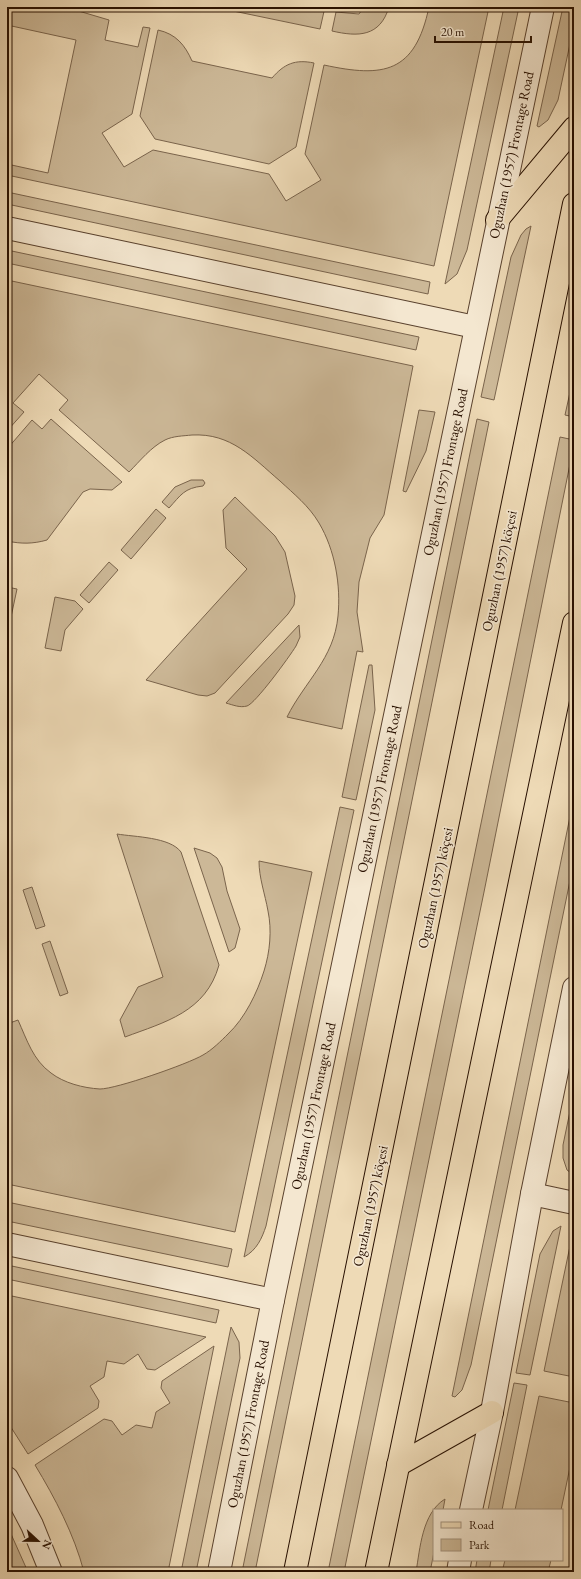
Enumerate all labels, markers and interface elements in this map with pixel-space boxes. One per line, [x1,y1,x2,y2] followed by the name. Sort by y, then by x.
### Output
[435,18,531,44] scale bar
[441,24,465,40] text: 20 m
[484,69,538,240] street label: Oguzhan (1957) Frontage Road
[418,386,472,557] street label: Oguzhan (1957) Frontage Road
[477,508,521,633] street label: Oguzhan (1957) köçesi
[352,703,406,874] street label: Oguzhan (1957) Frontage Road
[413,825,457,950] street label: Oguzhan (1957) köçesi
[286,1020,340,1191] street label: Oguzhan (1957) Frontage Road
[348,1143,392,1268] street label: Oguzhan (1957) köçesi
[223,1338,273,1510] street label: Oguzhan (1957) Frontage Road
[433,1509,563,1561] legend
[469,1517,495,1533] text: Road
[18,1521,58,1561] north arrow
[469,1537,490,1553] text: Park
[39,1538,55,1552] text: N

